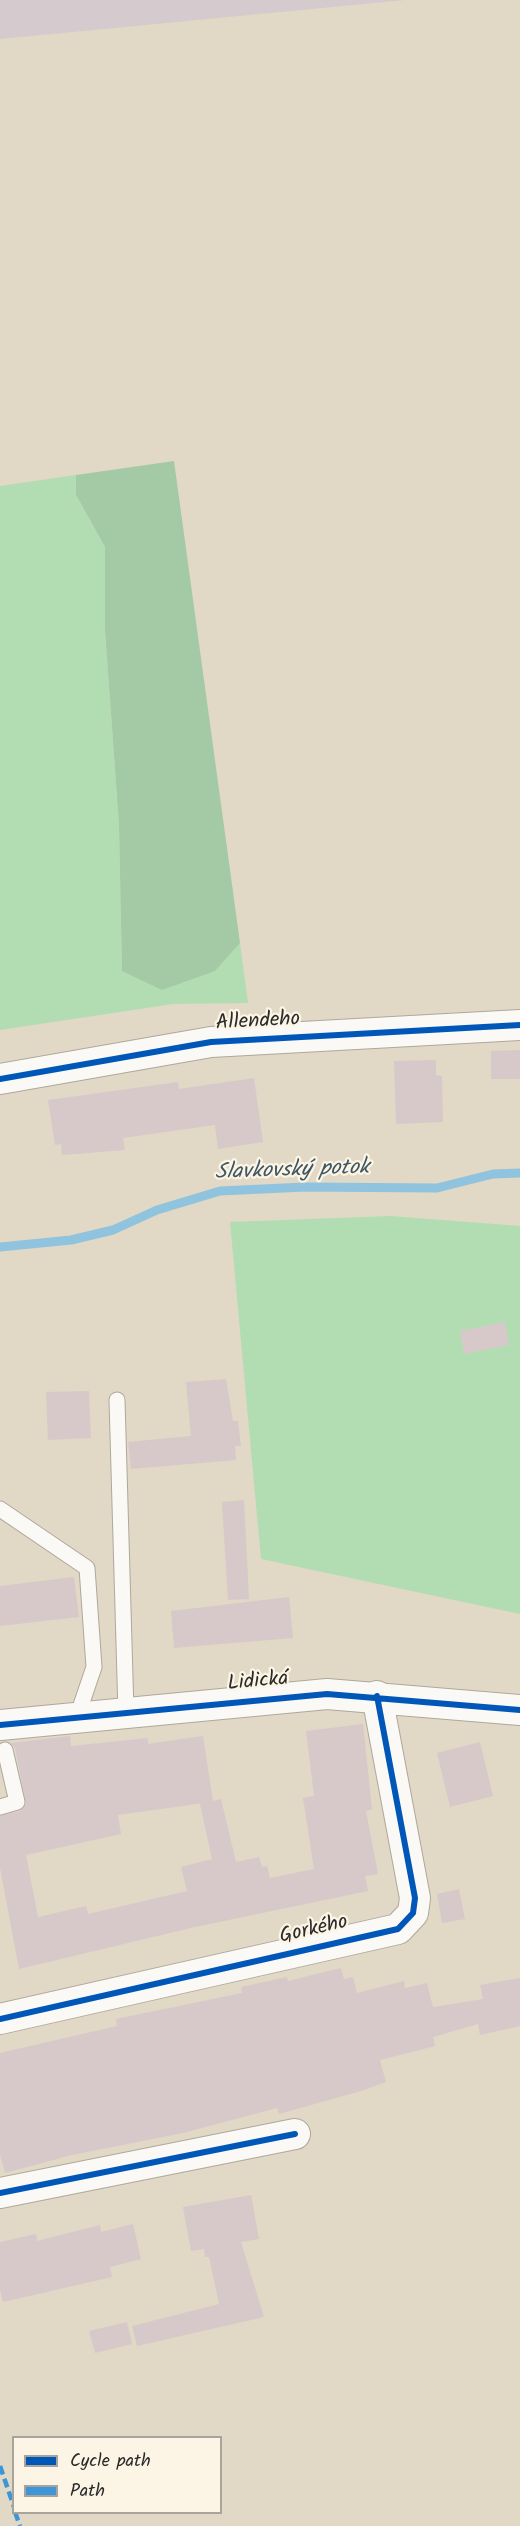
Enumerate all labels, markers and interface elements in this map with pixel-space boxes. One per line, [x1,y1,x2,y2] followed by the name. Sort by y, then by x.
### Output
[215,1008,301,1038] street label: Allendeho
[214,1156,370,1188] water label: Slavkovský potok
[226,1668,290,1698] street label: Lidická
[277,1911,351,1951] street label: Gorkého
[12,2436,222,2514] legend
[70,2447,151,2476] text: Cycle path
[70,2477,105,2506] text: Path

